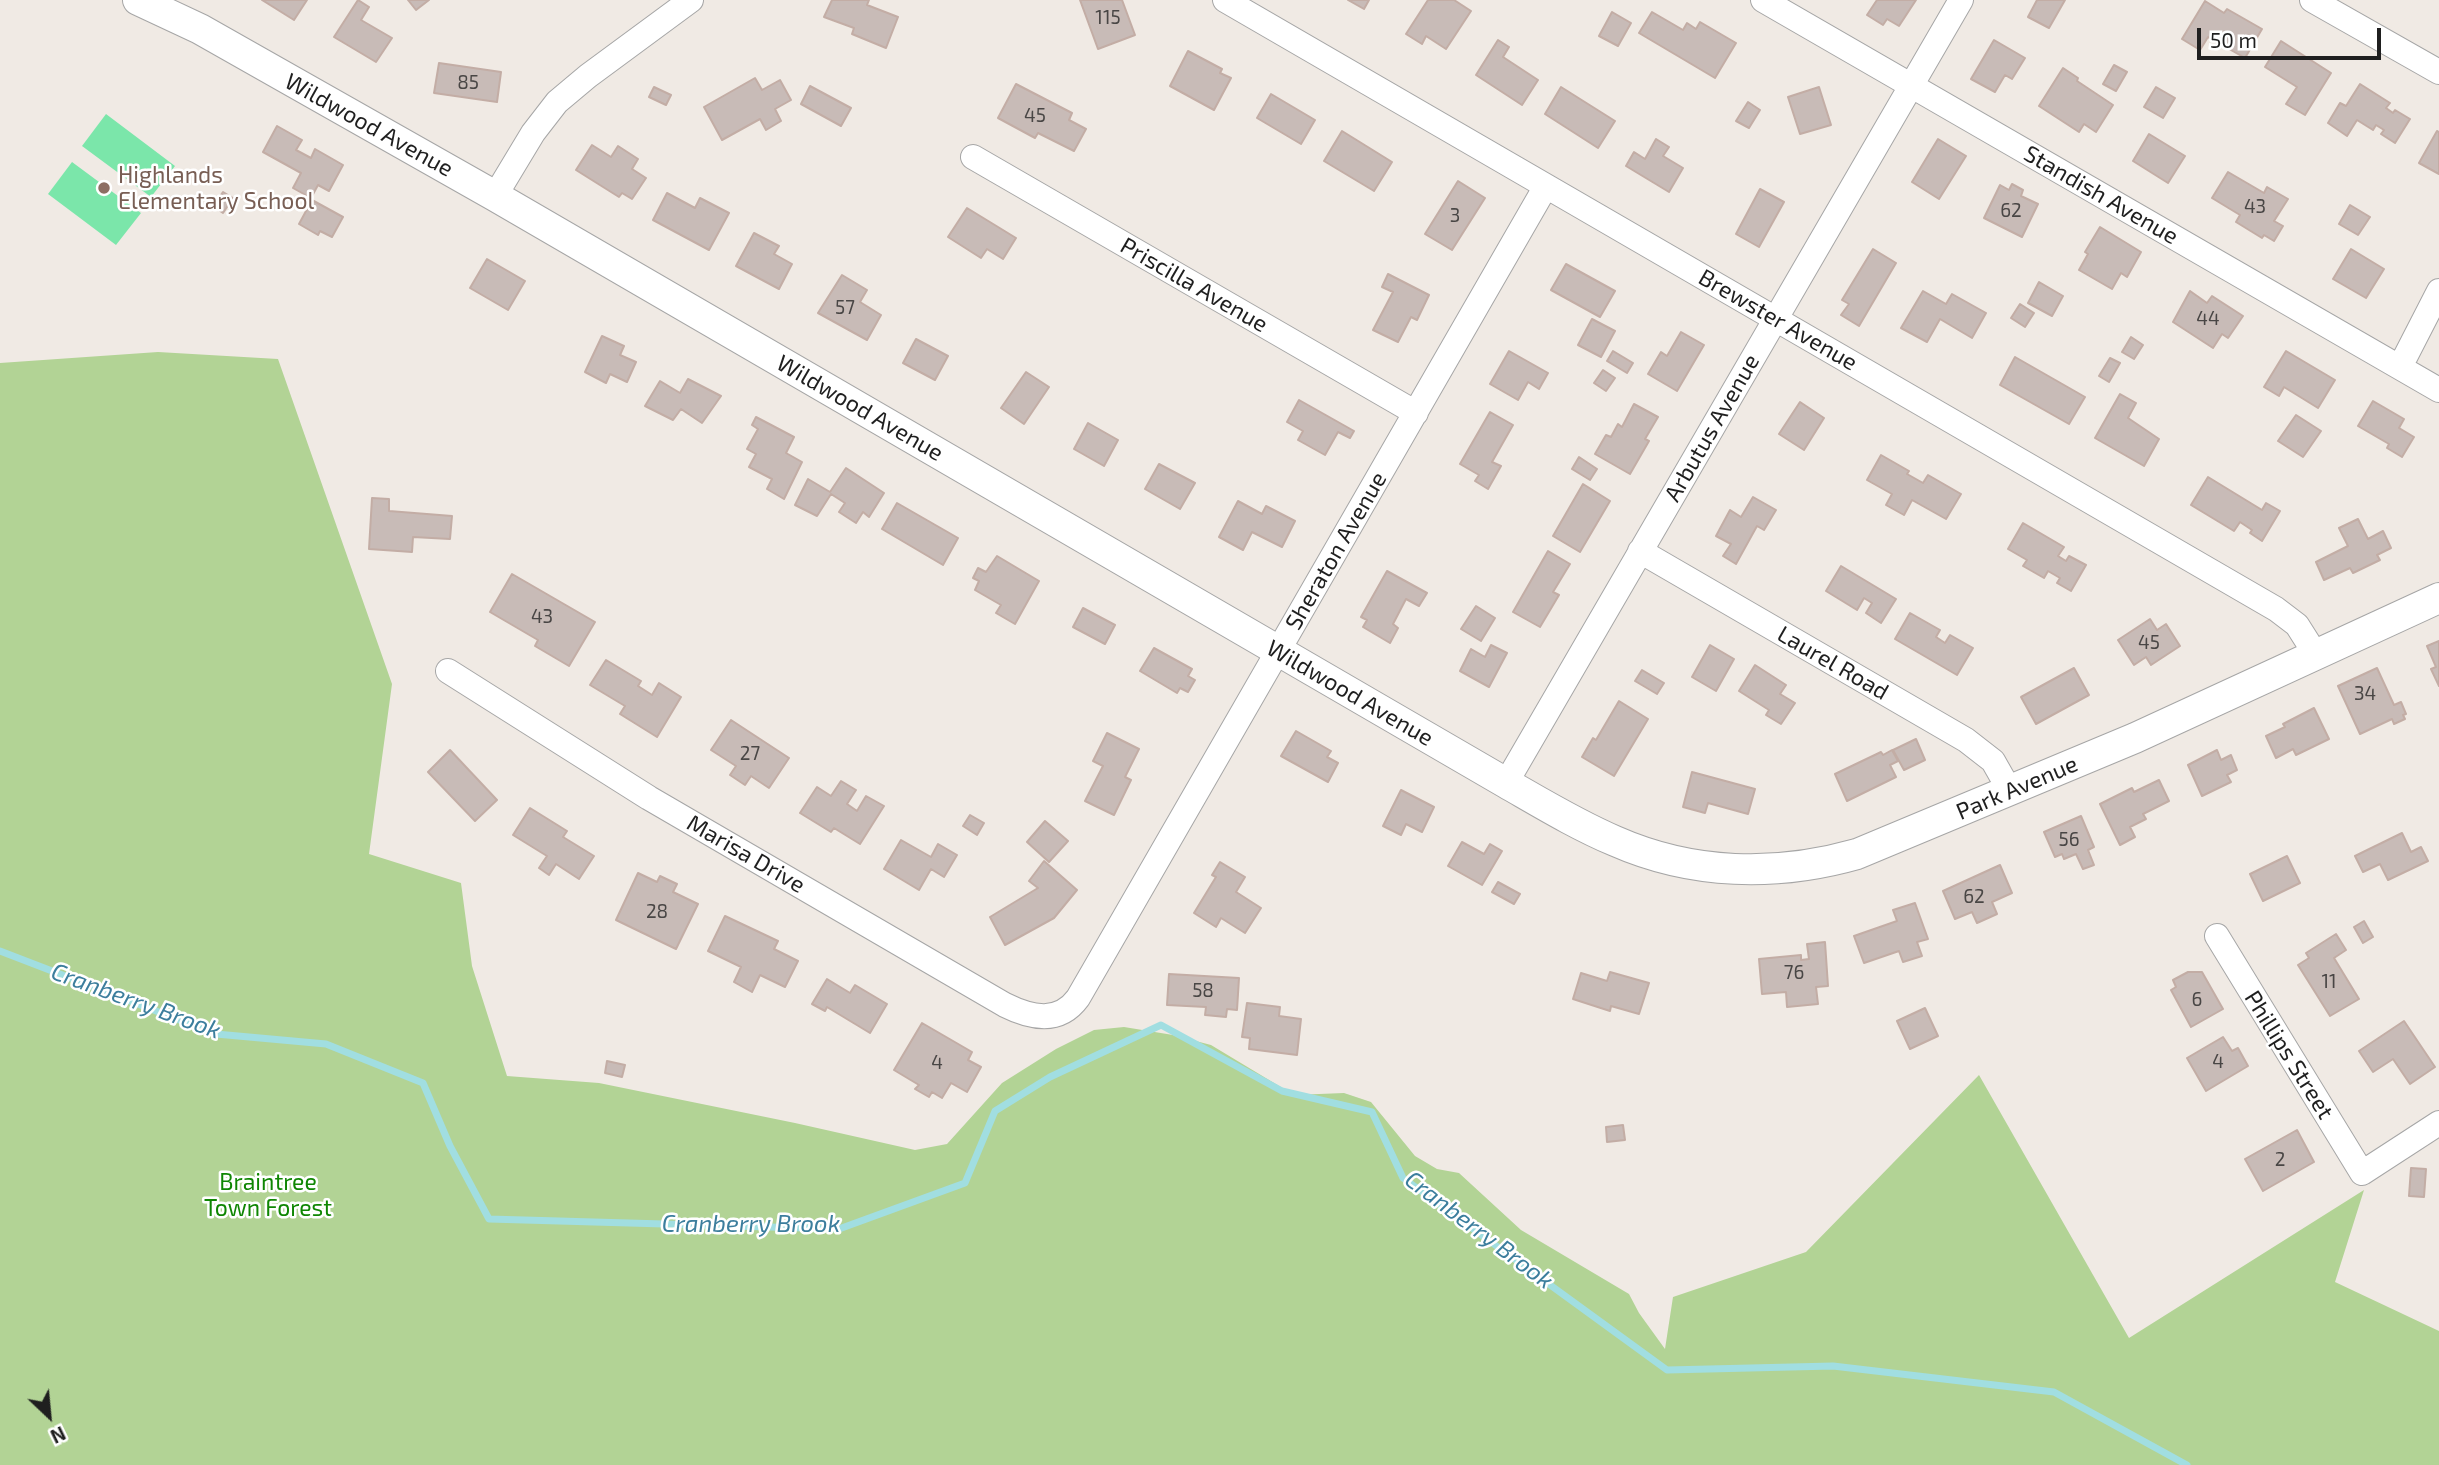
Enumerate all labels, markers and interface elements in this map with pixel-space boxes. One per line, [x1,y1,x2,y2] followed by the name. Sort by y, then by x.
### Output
[1095,7,1121,29] house number: 115
[2201,14,2385,58] scale bar
[2210,27,2257,52] text: 50 m
[280,67,458,183] street label: Wildwood Avenue
[457,72,479,94] house number: 85
[1024,105,1046,127] house number: 45
[2019,140,2183,250] street label: Standish Avenue
[118,161,314,215] place label: Highlands Elementary School
[96,180,112,196] marker: Highlands Elementary School
[2244,196,2266,218] house number: 43
[2000,200,2022,222] house number: 62
[1450,205,1460,227] house number: 3
[1115,232,1273,338] street label: Priscilla Avenue
[1694,263,1862,377] street label: Brewster Avenue
[835,297,855,319] house number: 57
[2196,308,2220,330] house number: 44
[772,349,948,467] street label: Wildwood Avenue
[1659,349,1765,507] street label: Arbutus Avenue
[1280,467,1392,635] street label: Sheraton Avenue
[531,606,553,628] house number: 43
[1773,620,1893,706] street label: Laurel Road
[2138,632,2160,654] house number: 45
[1262,634,1438,752] street label: Wildwood Avenue
[2354,683,2376,705] house number: 34
[740,743,760,765] house number: 27
[1952,750,2082,826] street label: Park Avenue
[682,809,810,899] street label: Marisa Drive
[2058,829,2080,851] house number: 56
[1963,886,1985,908] house number: 62
[646,901,668,923] house number: 28
[47,957,225,1045] water label: Cranberry Brook
[1784,962,1804,984] house number: 76
[2321,971,2337,993] house number: 11
[1192,980,1214,1002] house number: 58
[2239,986,2339,1124] street label: Phillips Street
[2192,989,2202,1011] house number: 6
[2212,1051,2224,1073] house number: 4
[931,1052,943,1074] house number: 4
[2275,1149,2285,1171] house number: 2
[1399,1165,1559,1295] water label: Cranberry Brook
[204,1168,332,1222] park label: Braintree Town Forest
[662,1210,840,1238] water label: Cranberry Brook
[14,1381,84,1451] north arrow
[47,1422,70,1449] text: N

